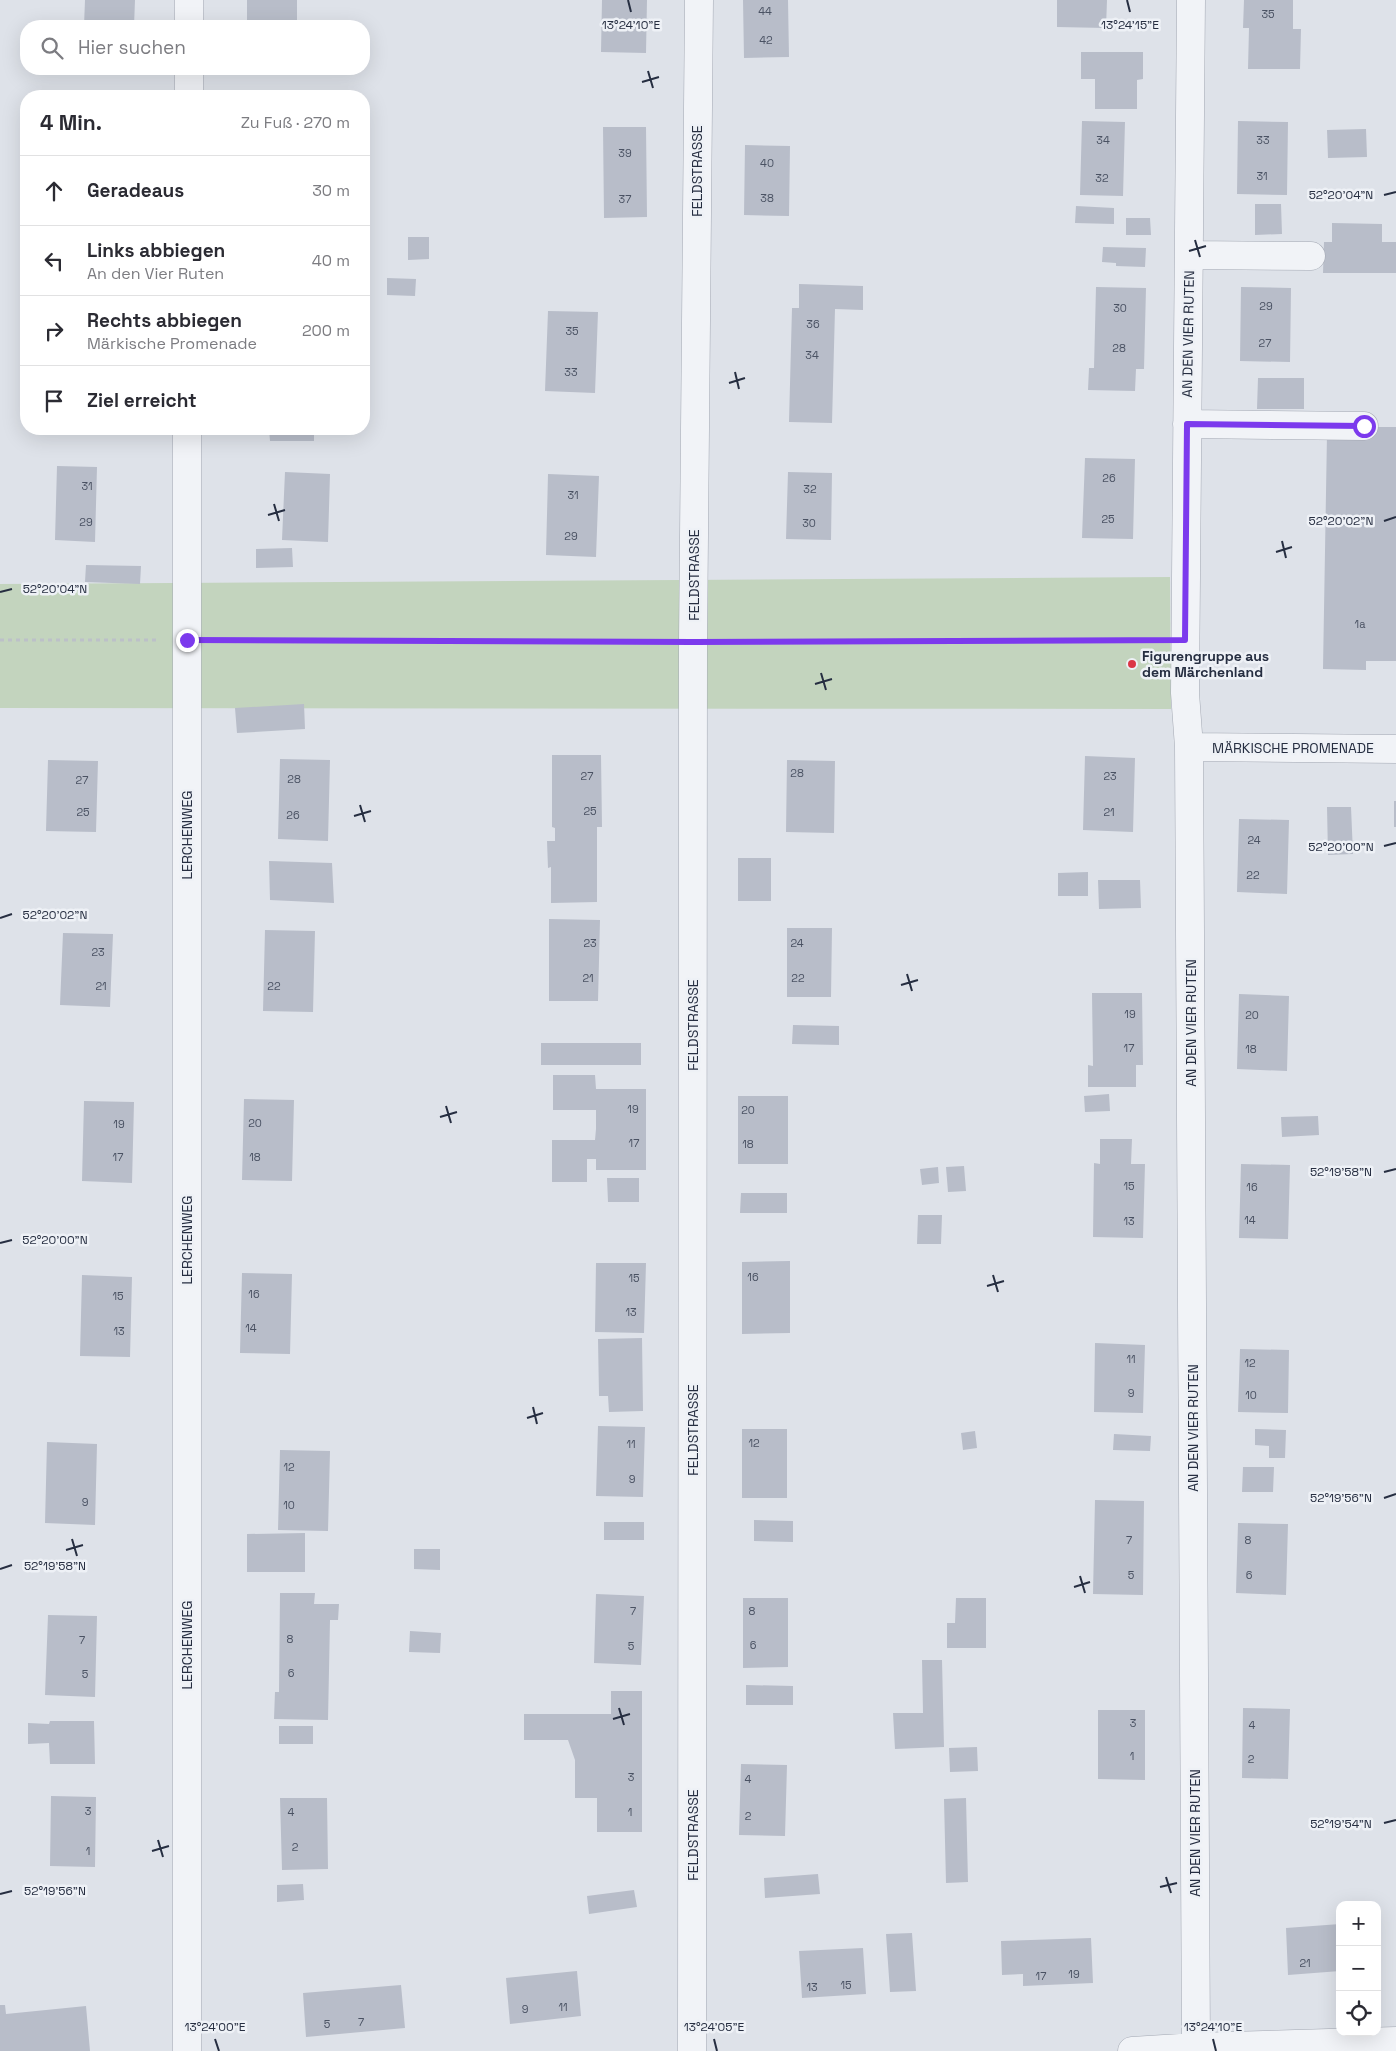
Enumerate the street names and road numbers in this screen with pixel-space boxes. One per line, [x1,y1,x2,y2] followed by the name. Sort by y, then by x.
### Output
[688,125,706,217] street label: FELDSTRASSE
[1178,270,1198,398] street label: AN DEN VIER RUTEN
[685,529,703,621] street label: FELDSTRASSE
[1212,739,1374,757] street label: MÄRKISCHE PROMENADE
[178,790,196,880] street label: LERCHENWEG
[1182,959,1200,1087] street label: AN DEN VIER RUTEN
[684,979,702,1071] street label: FELDSTRASSE
[178,1195,196,1285] street label: LERCHENWEG
[1184,1364,1202,1492] street label: AN DEN VIER RUTEN
[684,1384,702,1476] street label: FELDSTRASSE
[178,1600,196,1690] street label: LERCHENWEG
[1186,1769,1204,1897] street label: AN DEN VIER RUTEN
[684,1789,702,1881] street label: FELDSTRASSE

